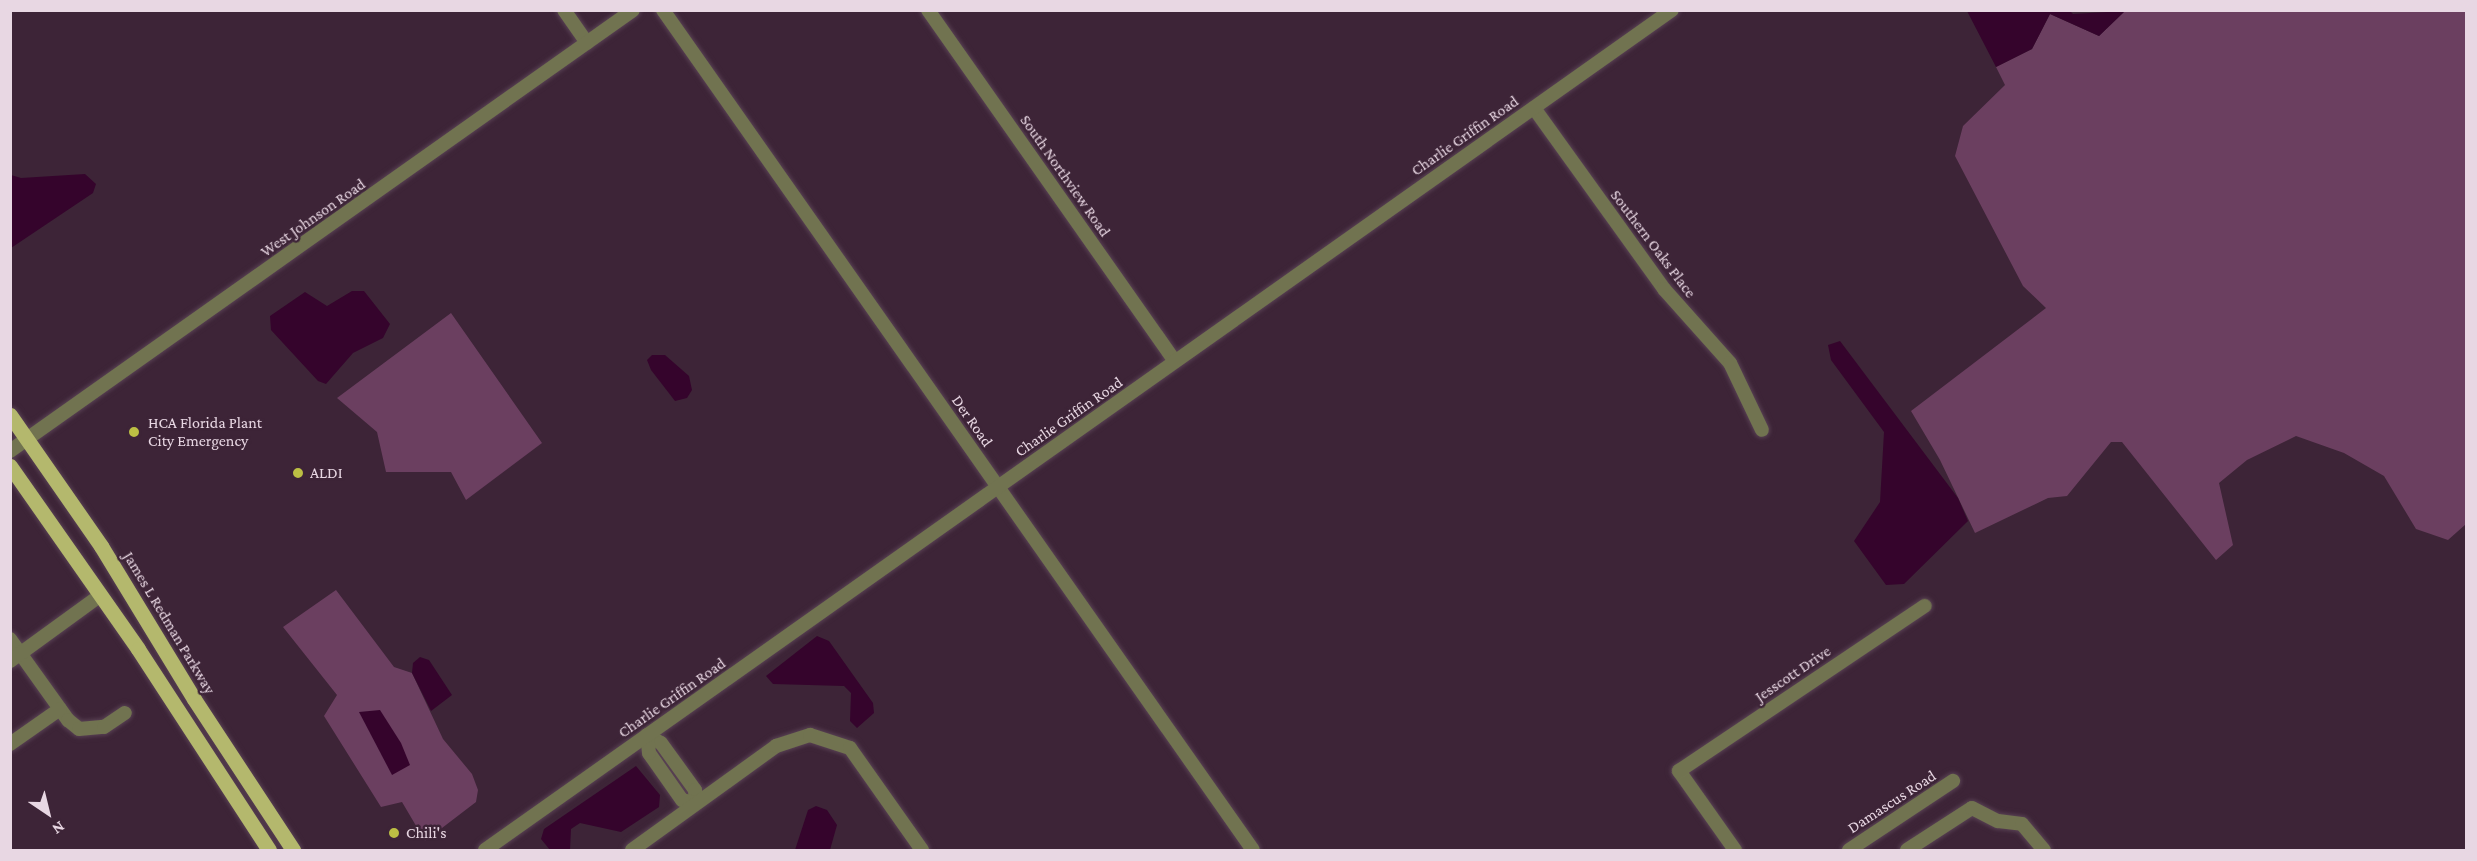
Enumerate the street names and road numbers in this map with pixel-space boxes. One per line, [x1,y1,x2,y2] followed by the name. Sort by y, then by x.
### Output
[1408,92,1522,180] street label: Charlie Griffin Road
[1016,111,1114,241] street label: South Northview Road
[257,175,369,261] street label: West Johnson Road
[1606,186,1700,302] street label: Southern Oaks Place
[1012,373,1126,461] street label: Charlie Griffin Road
[947,391,997,451] street label: Der Road
[119,548,219,698] street label: James L Redman Parkway
[1751,642,1835,706] street label: Jesscott Drive
[615,654,729,742] street label: Charlie Griffin Road
[1844,766,1940,838] street label: Damascus Road

